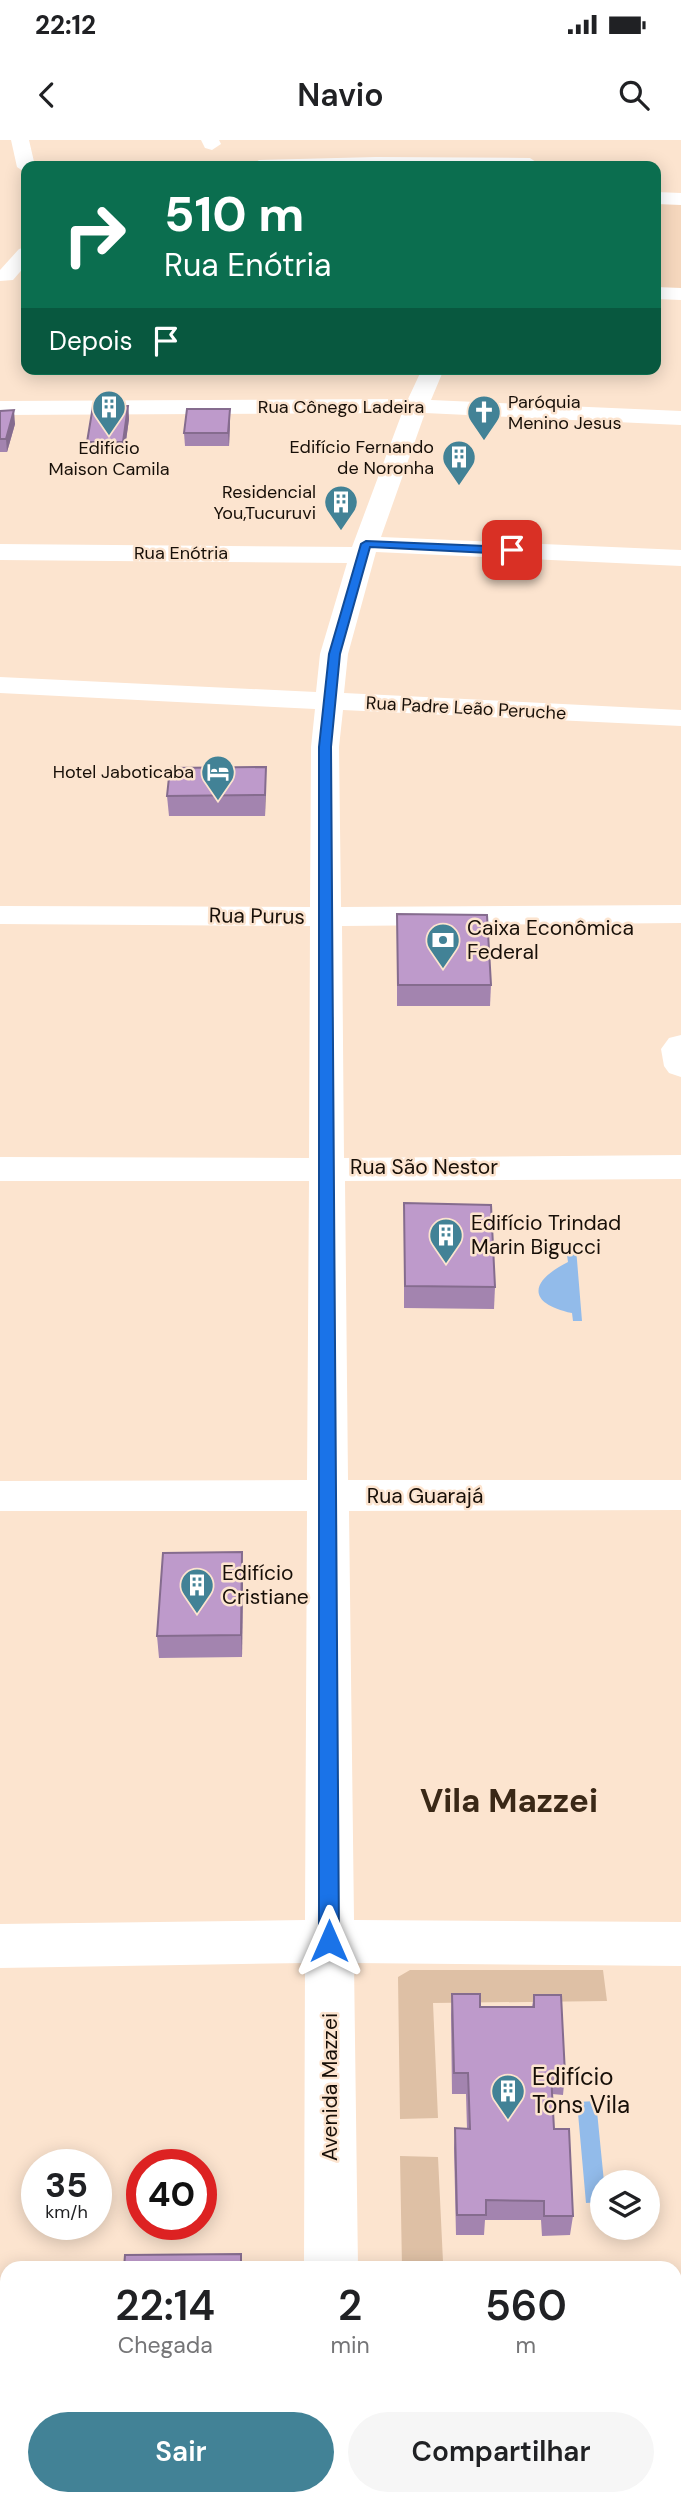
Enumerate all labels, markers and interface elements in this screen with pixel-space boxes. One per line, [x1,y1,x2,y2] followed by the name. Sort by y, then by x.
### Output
[35,8,96,42] text: 22:12
[297,74,384,116] text: Navio
[28,76,66,114] icon: back
[615,76,653,114] icon: search
[164,182,304,246] text: 510 m
[49,189,140,280] icon: right
[164,244,332,286] text: Rua Enótria
[147,322,185,360] icon: arrive
[49,324,133,358] text: Depois
[90,388,128,437] building icon: Edifício Maison Camila
[508,390,621,435] place label: Paróquia Menino Jesus
[465,393,503,442] church icon: Paróquia Menino Jesus
[258,395,424,419] street label: Rua Cônego Ladeira
[289,435,434,480] place label: Edifício Fernando de Noronha
[49,436,169,481] place label: Edifício Maison Camila
[440,438,478,487] building icon: Edifício Fernando de Noronha
[213,480,316,525] place label: Residencial You,Tucuruvi
[322,483,360,532] building icon: Residencial You,Tucuruvi
[482,520,542,580] pin
[493,531,531,569] icon: arrive
[134,541,228,565] street label: Rua Enótria
[365,691,567,725] street label: Rua Padre Leão Peruche
[199,753,237,802] hotel icon: Hotel Jaboticaba
[53,760,194,784] place label: Hotel Jaboticaba
[209,901,305,931] street label: Rua Purus
[467,914,634,966] place label: Caixa Econômica Federal
[424,921,462,970] bank icon: Caixa Econômica Federal
[350,1153,498,1181] street label: Rua São Nestor
[471,1209,621,1261] place label: Edifício Trindad Marin Bigucci
[427,1216,465,1265] building icon: Edifício Trindad Marin Bigucci
[367,1482,483,1510] street label: Rua Guarajá
[222,1559,309,1611] place label: Edifício Cristiane
[178,1566,216,1615] building icon: Edifício Cristiane
[420,1779,598,1822] district label: Vila Mazzei
[292,1904,366,1978] position arrow
[316,2013,344,2161] street label: Avenida Mazzei
[532,2061,630,2120] place label: Edifício Tons Vila
[489,2072,527,2121] building icon: Edifício Tons Vila
[126,2149,217,2240] speed limit sign: 40
[45,2162,88,2208] text: 35
[590,2170,660,2240] map controls
[590,2170,660,2240] button: layers
[45,2200,88,2224] text: km/h
[115,2278,215,2333] text: 22:14
[338,2278,362,2333] text: 2
[485,2278,567,2333] text: 560
[118,2330,213,2360] text: Chegada
[330,2330,370,2360] text: min
[516,2330,536,2360] text: m
[28,2412,334,2492] button: Sair
[348,2412,654,2492] button: Compartilhar

